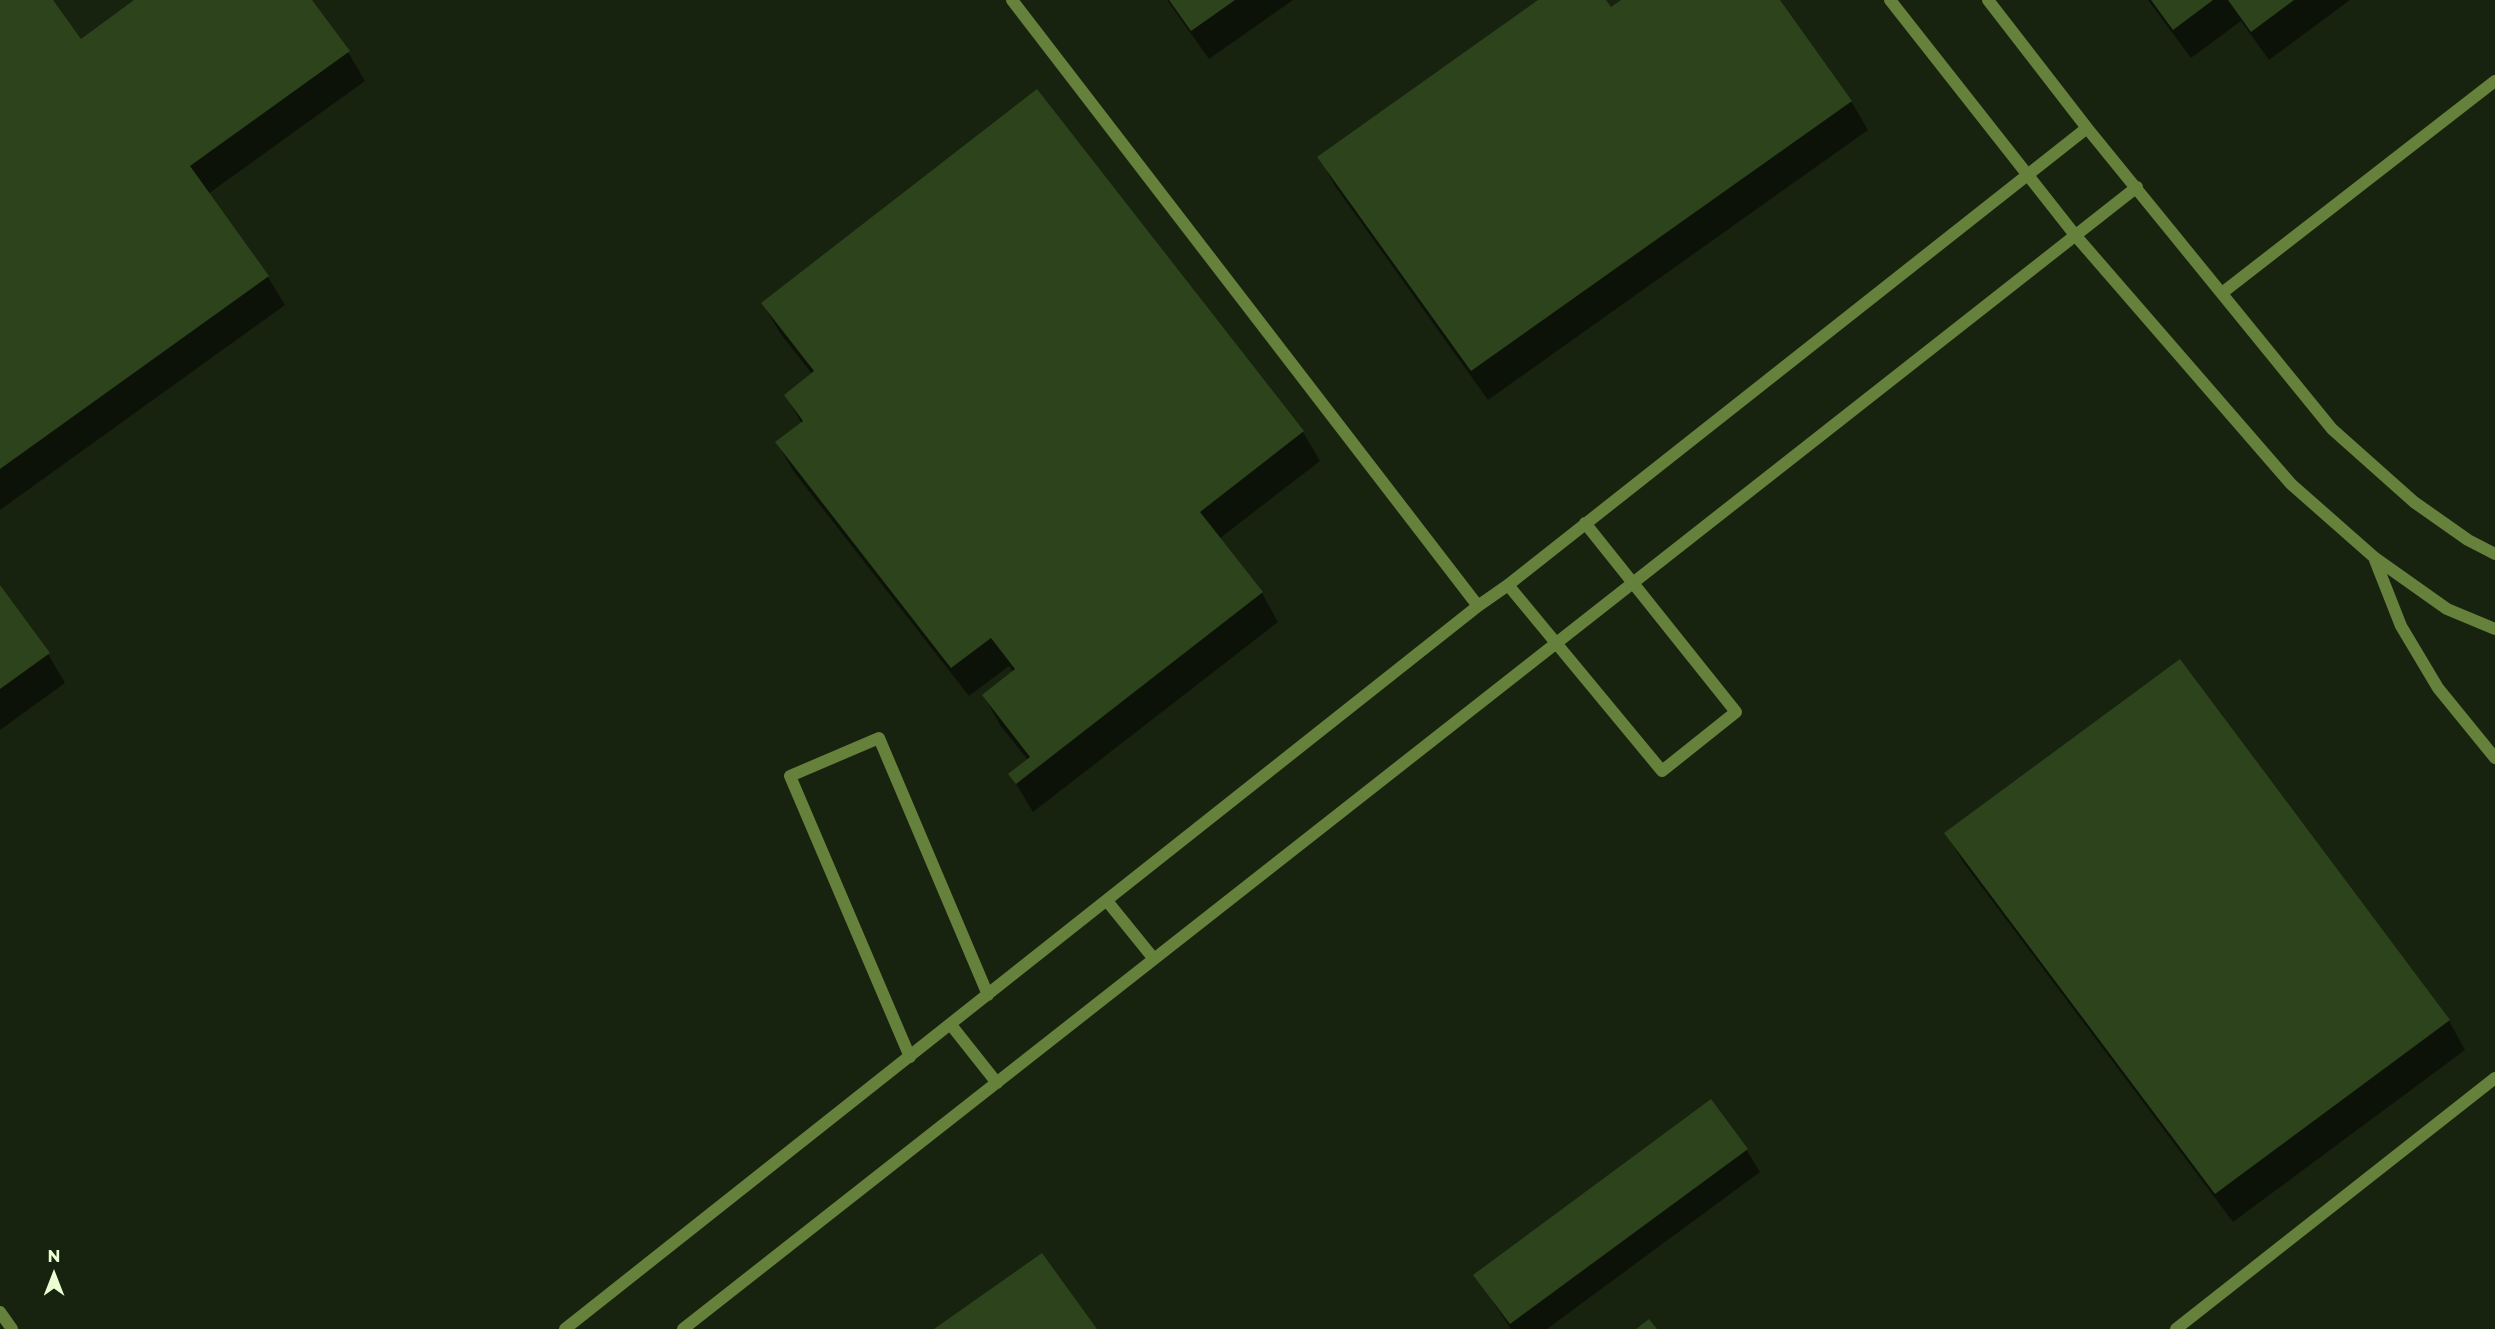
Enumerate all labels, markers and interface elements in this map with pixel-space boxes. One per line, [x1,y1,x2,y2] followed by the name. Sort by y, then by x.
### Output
[24,1245,84,1305] north arrow
[48,1247,60,1266] text: N

